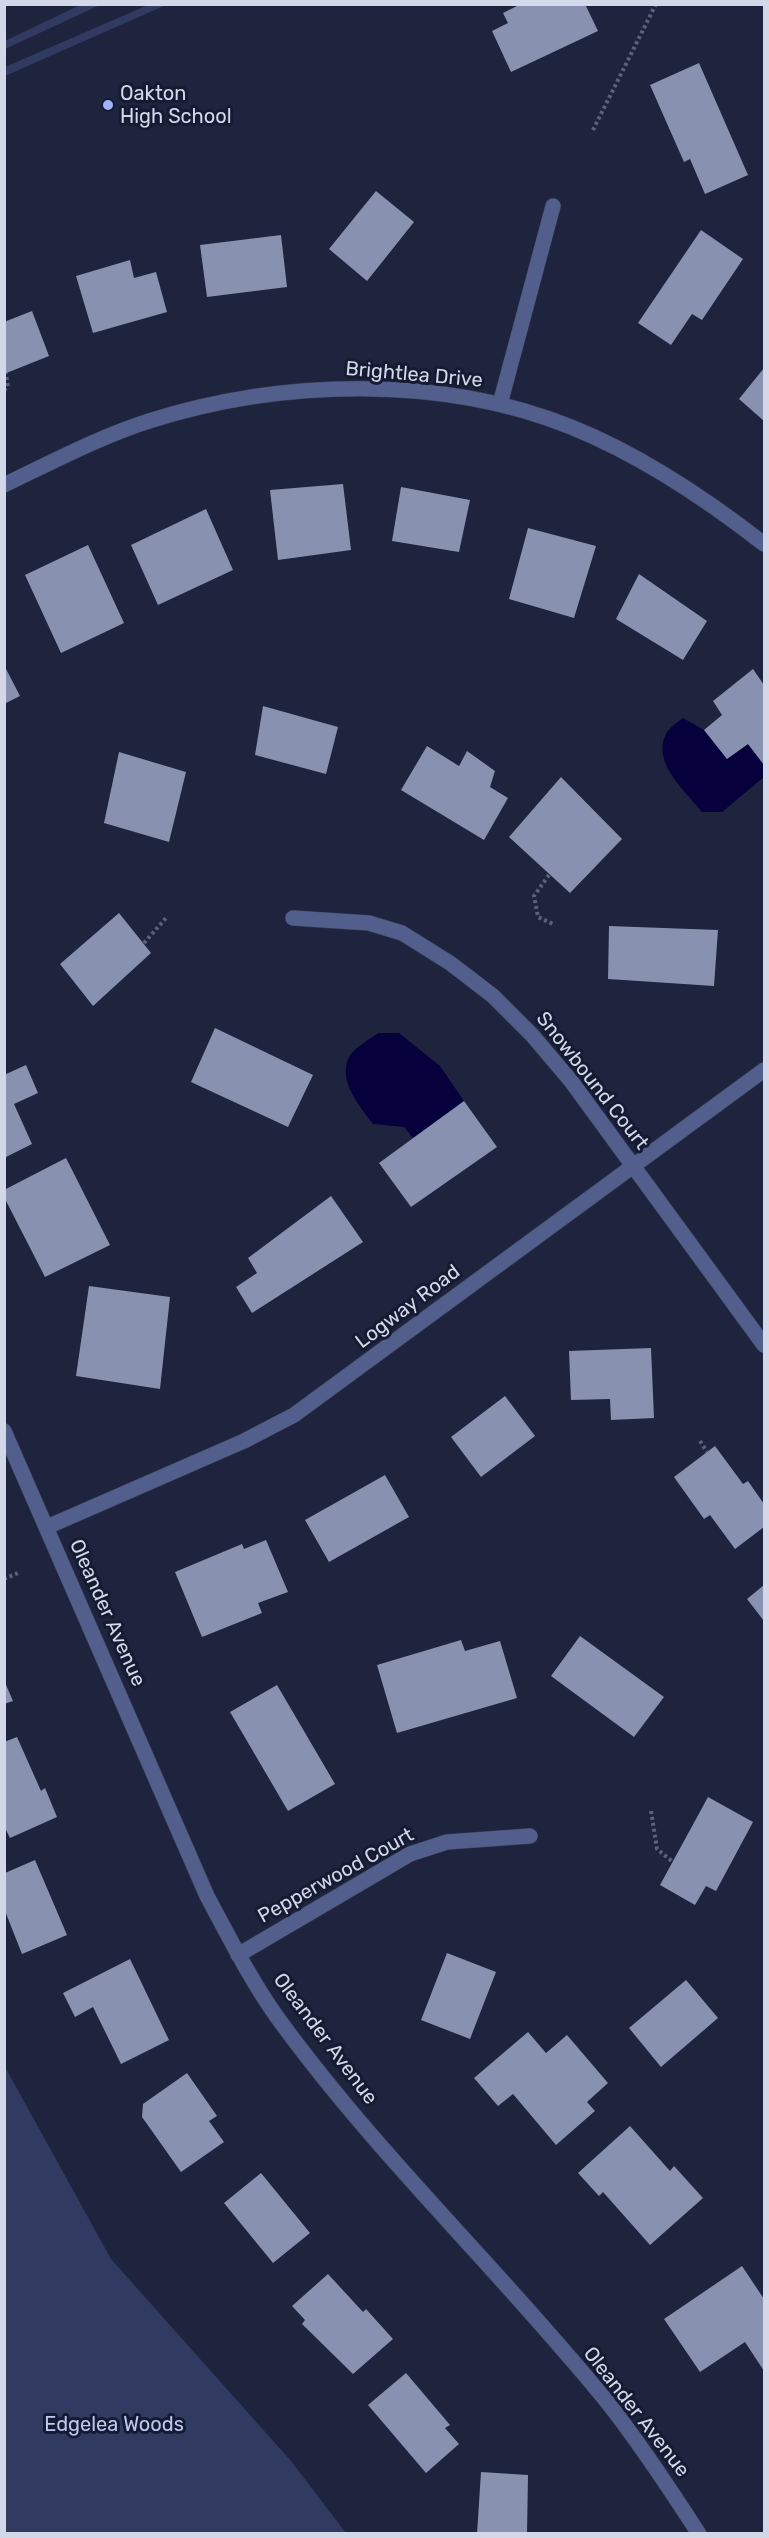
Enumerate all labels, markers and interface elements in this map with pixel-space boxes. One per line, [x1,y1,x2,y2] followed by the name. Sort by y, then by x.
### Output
[120,82,232,129] place label: Oakton High School
[101,98,115,112] marker: Oakton High School
[344,357,484,393] street label: Brightlea Drive
[531,1007,653,1155] street label: Snowbound Court
[351,1260,465,1354] street label: Logway Road
[64,1536,150,1690] street label: Oleander Avenue
[254,1823,418,1929] street label: Pepperwood Court
[268,1969,382,2109] street label: Oleander Avenue
[578,2342,694,2482] street label: Oleander Avenue
[44,2413,184,2437] park label: Edgelea Woods

